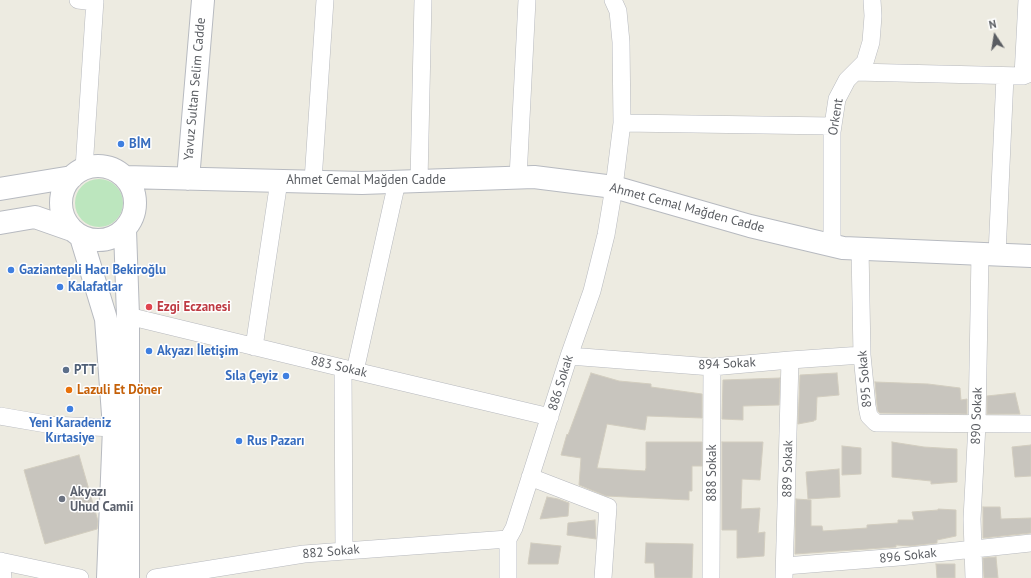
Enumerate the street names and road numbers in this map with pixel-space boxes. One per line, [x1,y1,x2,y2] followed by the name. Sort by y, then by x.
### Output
[181,17,209,161] street label: Yavuz Sultan Selim Cadde
[825,97,847,137] street label: Orkent
[286,172,446,188] street label: Ahmet Cemal Mağden Cadde
[608,180,766,236] street label: Ahmet Cemal Mağden Cadde
[855,350,875,408] street label: 895 Sokak
[309,353,369,381] street label: 883 Sokak
[545,353,577,413] street label: 886 Sokak
[698,355,756,373] street label: 894 Sokak
[968,387,986,445] street label: 890 Sokak
[780,440,796,498] street label: 889 Sokak
[704,444,720,502] street label: 888 Sokak
[302,542,360,562] street label: 882 Sokak
[879,545,937,567] street label: 896 Sokak

